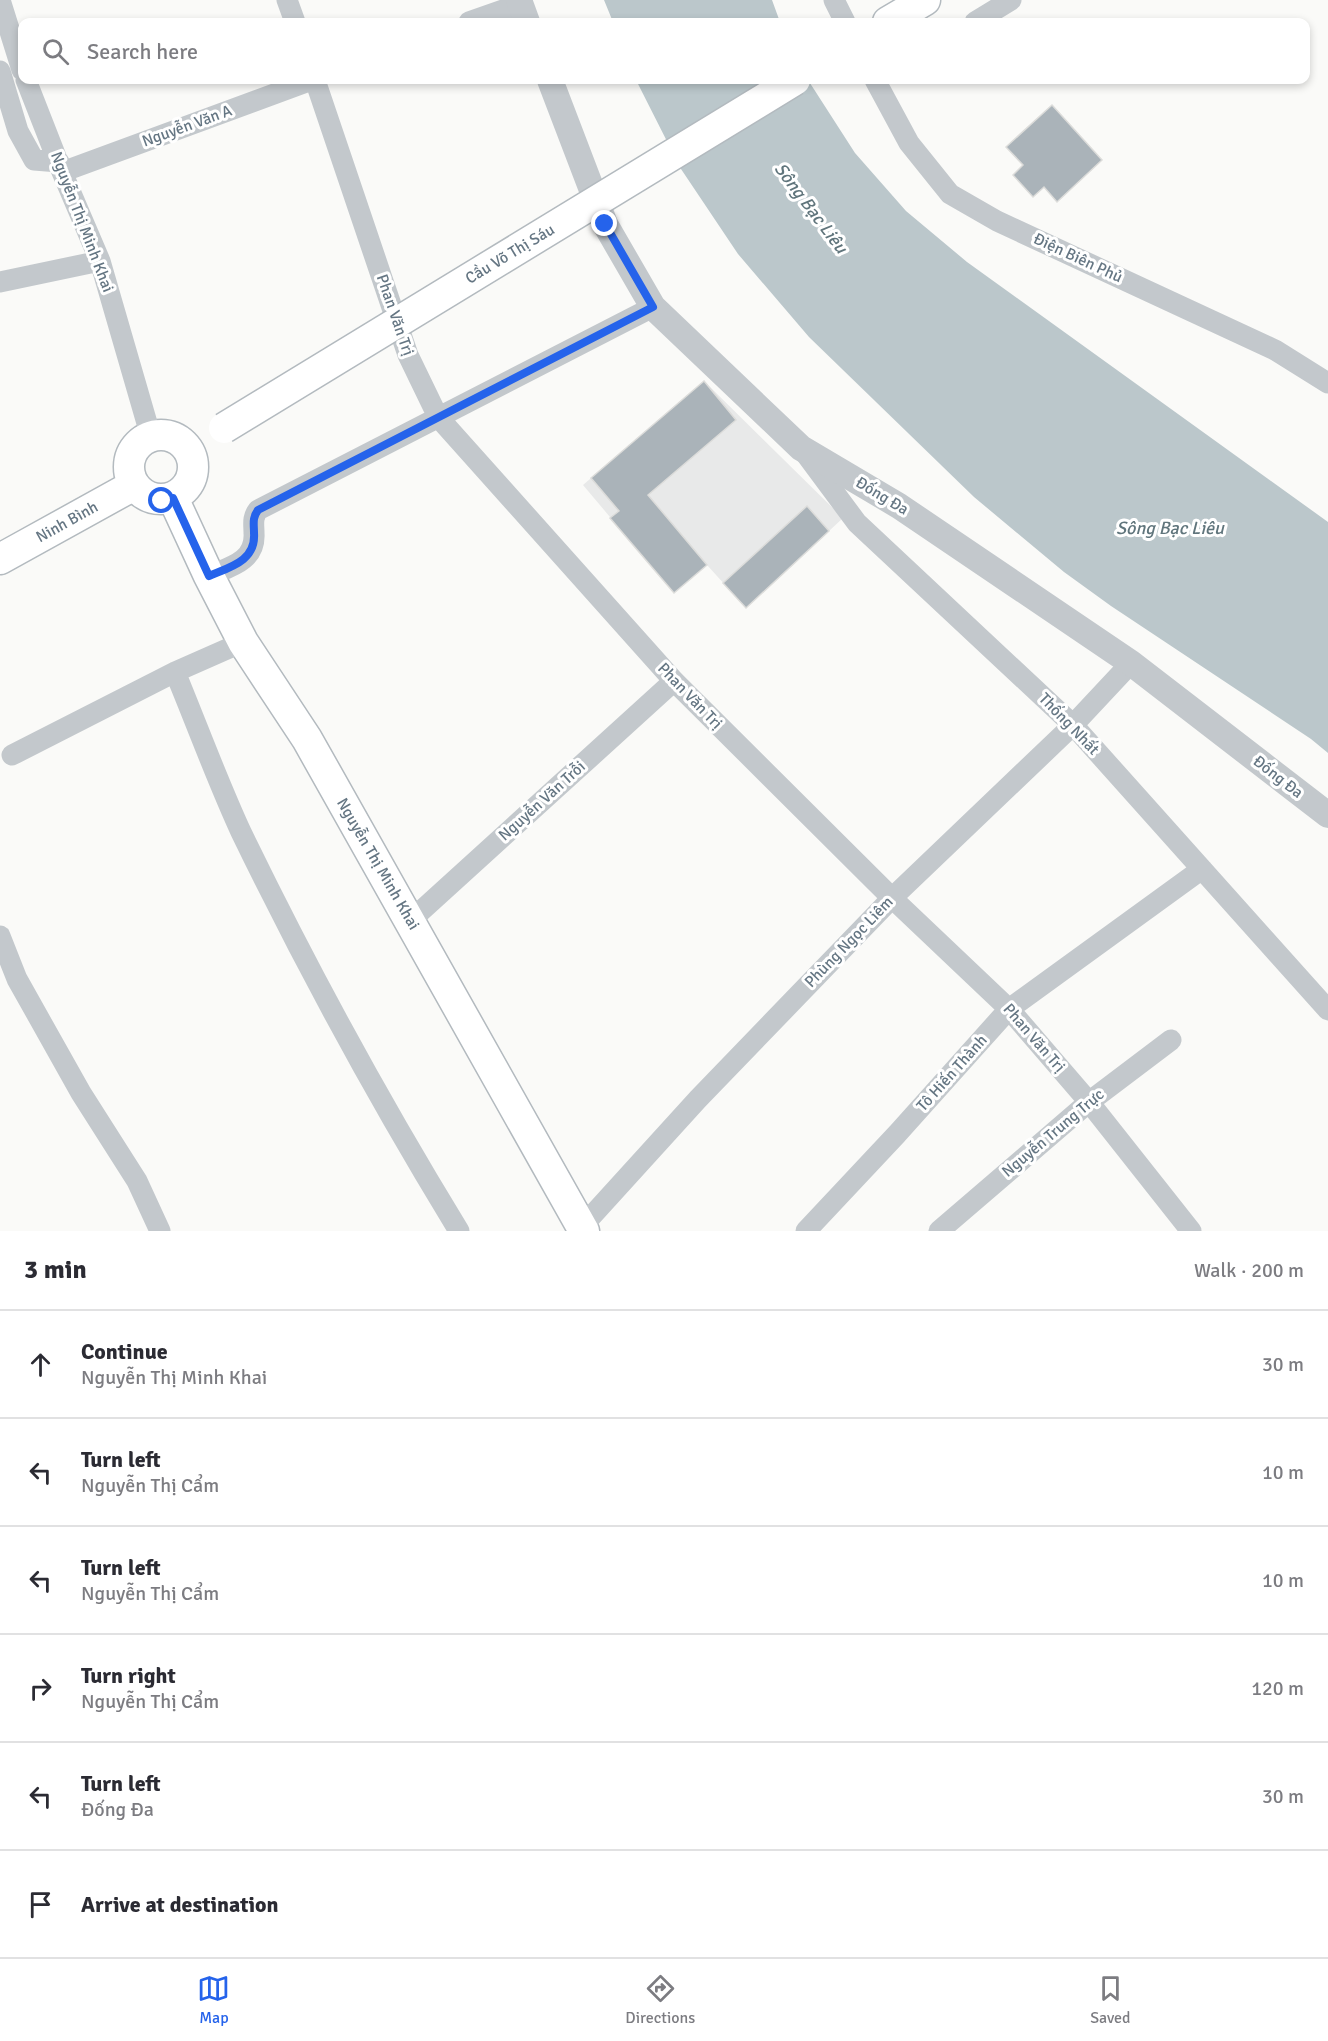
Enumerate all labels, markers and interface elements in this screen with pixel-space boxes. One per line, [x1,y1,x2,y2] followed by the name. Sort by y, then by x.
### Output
[18,18,1310,84] search box
[39,35,72,68] icon: search
[87,38,198,65] text: Search here
[139,100,235,152] street label: Nguyễn Văn A
[46,149,118,295] street label: Nguyễn Thị Minh Khai
[770,158,853,259] water label: Sông Bạc Liêu
[591,210,617,236] route end
[462,220,558,288] street label: Cầu Võ Thị Sáu
[1030,229,1126,287] street label: Điện Biên Phủ
[372,272,418,358] street label: Phan Văn Trị
[852,472,912,520] street label: Đống Đa
[148,487,174,513] route start
[33,497,101,547] street label: Ninh Bình
[1116,517,1225,539] water label: Sông Bạc Liêu
[653,659,727,733] street label: Phan Văn Trị
[1034,689,1104,760] street label: Thống Nhất
[1249,751,1307,803] street label: Đống Đa
[494,757,590,845] street label: Nguyễn Văn Trỗi
[332,794,424,934] street label: Nguyễn Thị Minh Khai
[800,892,898,992] street label: Phùng Ngọc Liêm
[999,999,1069,1077] street label: Phan Văn Trị
[912,1031,992,1115] street label: Tô Hiến Thành
[998,1084,1108,1182] street label: Nguyễn Trung Trực
[24,1254,87,1286] text: 3 min
[1194,1258,1304,1283] text: Walk · 200 m
[81,1338,168,1365] text: Continue
[24,1348,57,1381] icon: ahead
[1262,1352,1304,1377] text: 30 m
[81,1365,267,1390] text: Nguyễn Thị Minh Khai
[81,1446,161,1473] text: Turn left
[24,1456,57,1489] icon: left
[1262,1460,1304,1485] text: 10 m
[81,1473,219,1498] text: Nguyễn Thị Cẩm
[81,1554,161,1581] text: Turn left
[24,1564,57,1597] icon: left
[1262,1568,1304,1593] text: 10 m
[81,1581,219,1606] text: Nguyễn Thị Cẩm
[81,1662,176,1689] text: Turn right
[24,1672,57,1705] icon: right
[1251,1676,1304,1701] text: 120 m
[81,1689,219,1714] text: Nguyễn Thị Cẩm
[81,1770,161,1797] text: Turn left
[24,1780,57,1813] icon: left
[1262,1784,1304,1809] text: 30 m
[81,1797,154,1822] text: Đống Đa
[24,1888,57,1921] icon: arrive
[81,1891,278,1918] text: Arrive at destination
[197,1972,230,2028] tab: Map
[625,1972,695,2028] tab: Directions
[1090,1972,1131,2028] tab: Saved

